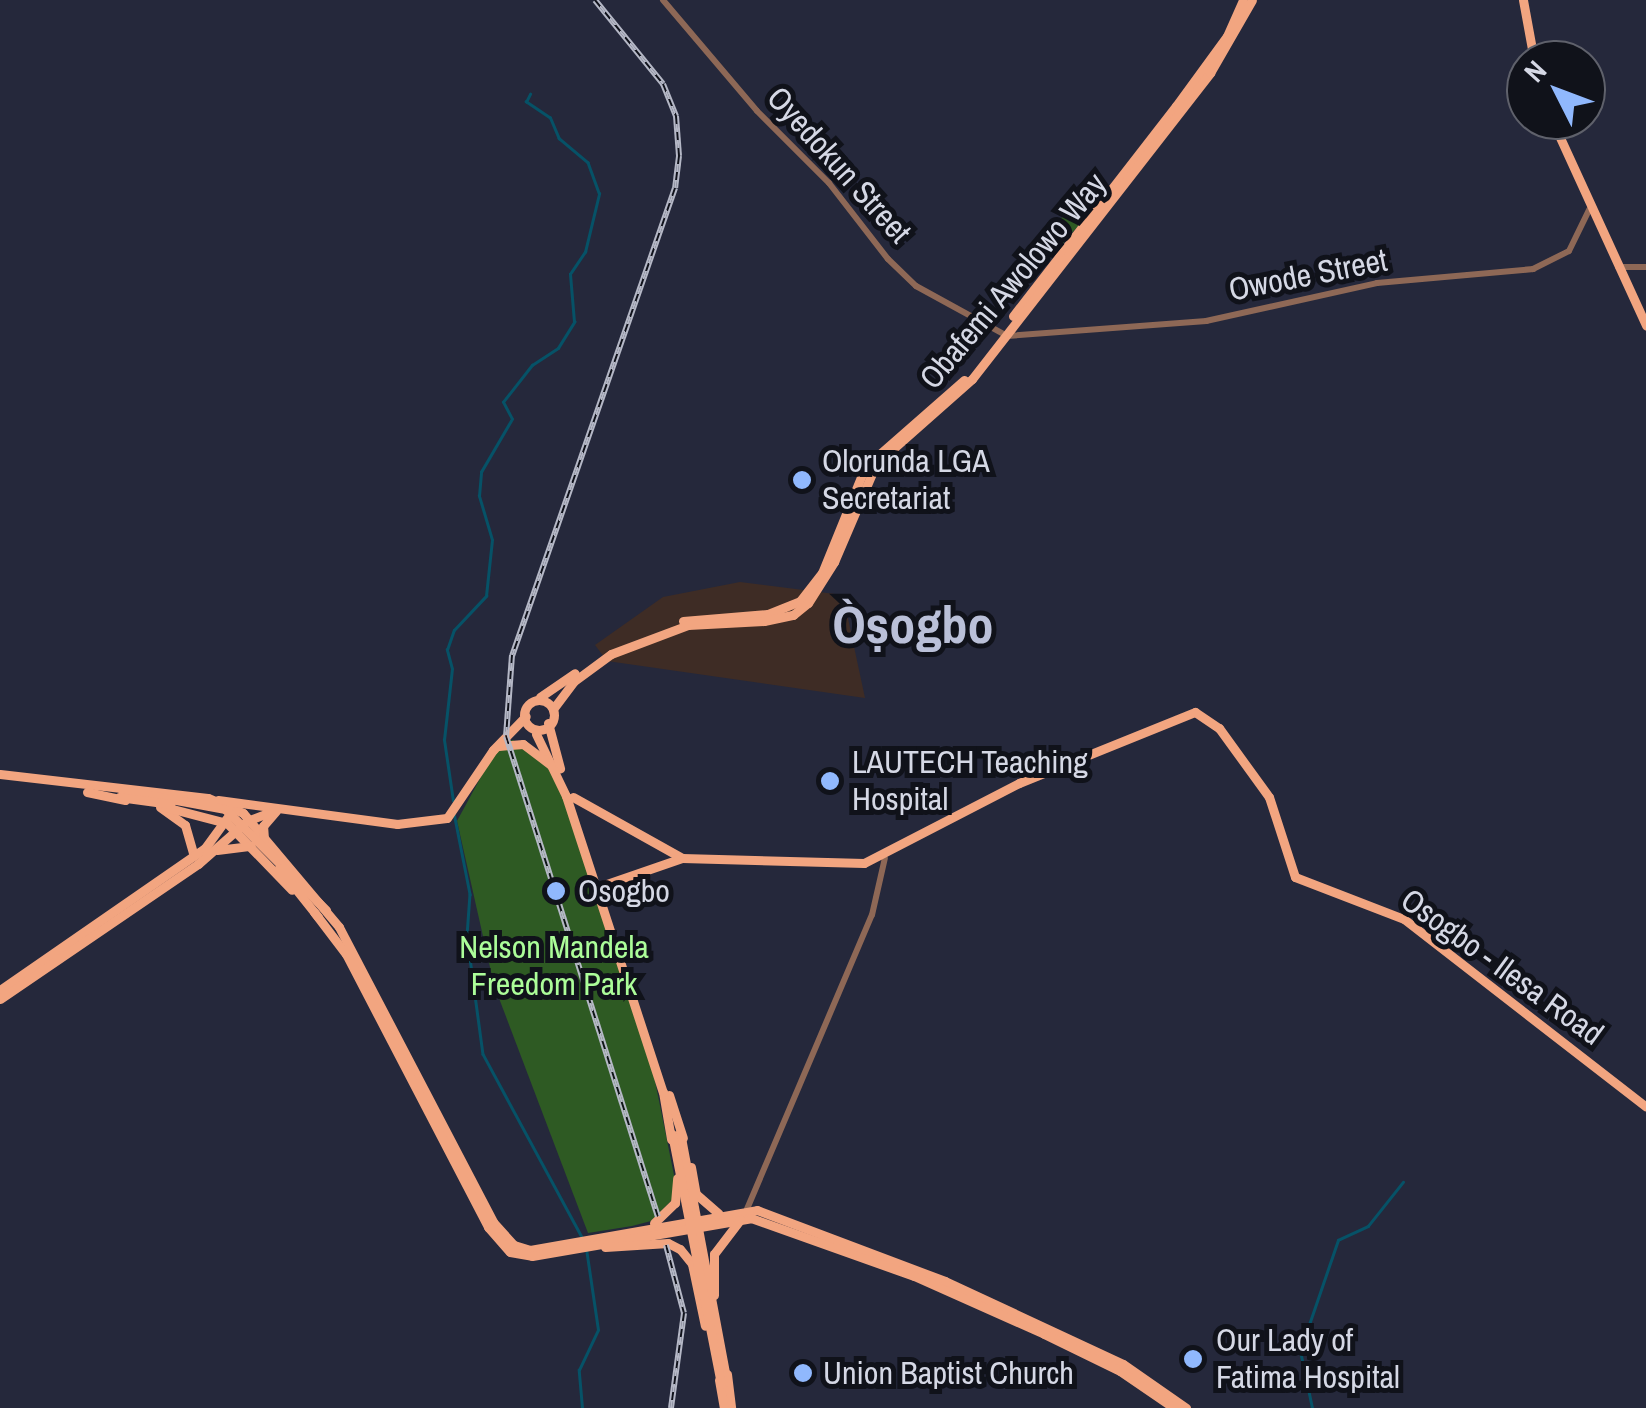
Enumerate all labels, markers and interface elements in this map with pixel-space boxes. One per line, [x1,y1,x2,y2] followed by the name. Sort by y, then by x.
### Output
[1506,40,1606,140] north arrow
[1516,52,1555,90] text: N
[759,79,919,251] street label: Oyedokun Street
[911,165,1115,397] street label: Obafemi Awolowo Way
[1226,241,1390,309] street label: Owode Street
[822,443,990,518] place label: Olorunda LGA Secretariat
[791,469,813,491] marker: Olorunda LGA Secretariat
[832,594,994,656] district label: Òṣogbo
[852,744,1088,819] place label: LAUTECH Teaching Hospital
[817,768,843,794] marker: LAUTECH Teaching Hospital
[578,872,670,910] place label: Osogbo
[543,878,569,904] marker: Osogbo
[1393,881,1611,1053] street label: Osogbo - Ilesa Road
[459,929,649,1004] park label: Nelson Mandela Freedom Park
[1216,1322,1400,1397] place label: Our Lady of Fatima Hospital
[1180,1346,1206,1372] marker: Our Lady of Fatima Hospital
[823,1354,1074,1392] place label: Union Baptist Church
[792,1362,814,1384] marker: Union Baptist Church

